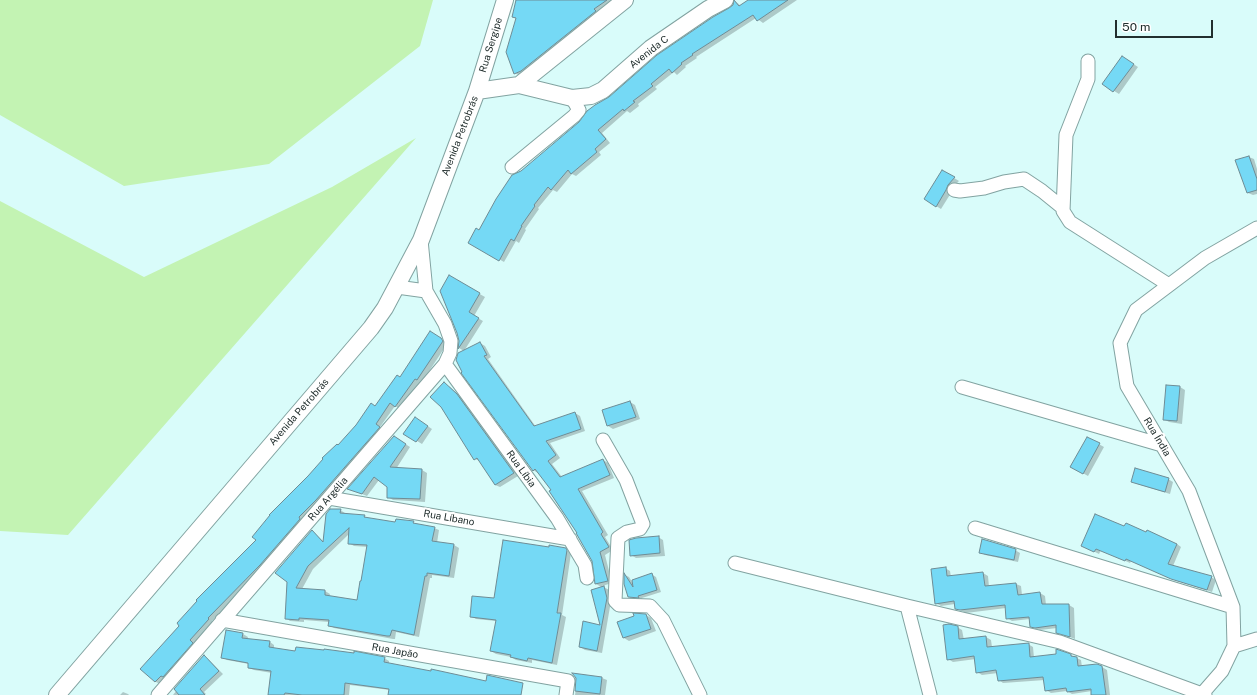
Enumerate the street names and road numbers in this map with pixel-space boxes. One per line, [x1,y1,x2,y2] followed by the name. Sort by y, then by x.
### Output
[477,16,505,74] street label: Rua Sergipe
[627,33,671,71] street label: Avenida C
[439,94,481,178] street label: Avenida Petrobrás
[267,376,331,448] street label: Avenida Petrobrás
[1141,415,1173,459] street label: Rua Índia
[504,448,538,490] street label: Rua Líbia
[306,475,350,523] street label: Rua Argélia
[423,508,475,528] street label: Rua Líbano
[371,641,419,661] street label: Rua Japão

